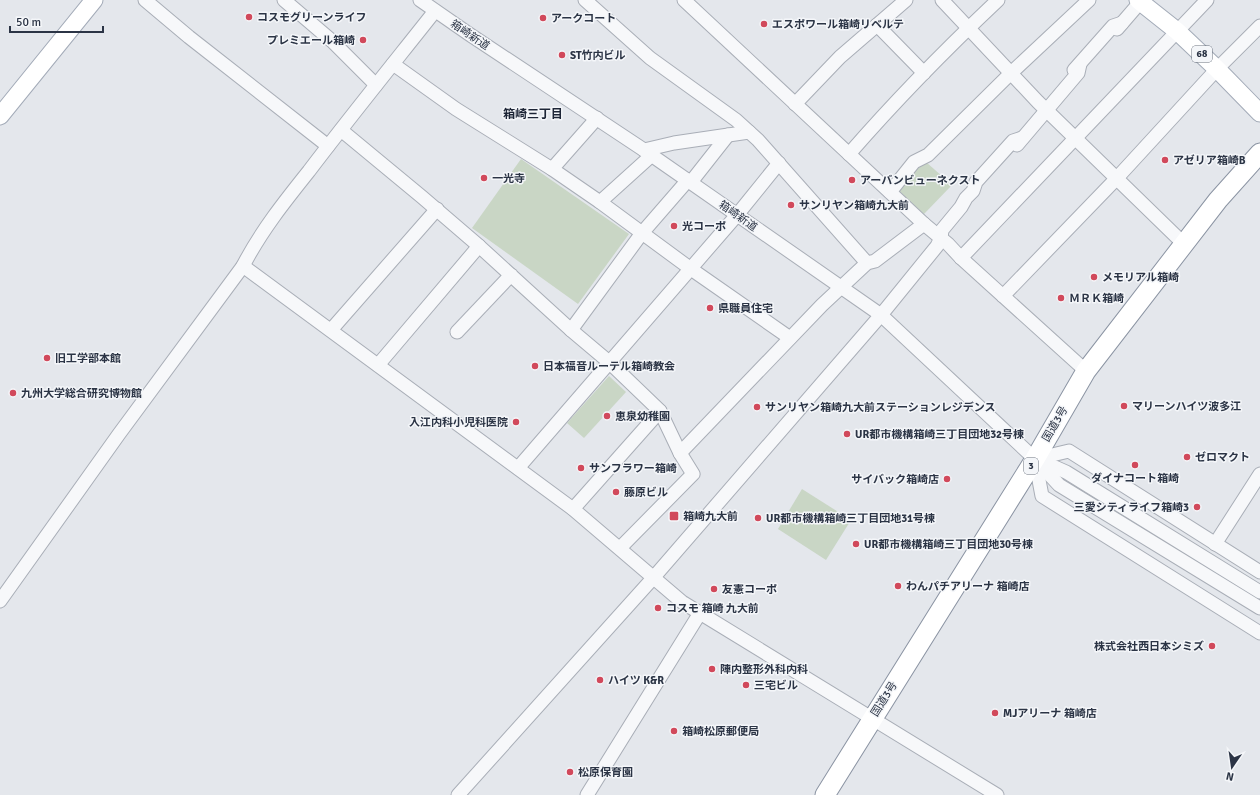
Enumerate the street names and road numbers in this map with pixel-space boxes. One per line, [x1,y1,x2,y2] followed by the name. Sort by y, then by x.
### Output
[448,17,492,53] street label: 箱崎新道
[1192,46,1212,62] road number: 68
[716,198,760,234] street label: 箱崎新道
[1040,404,1070,444] street label: 国道3号
[1024,458,1038,474] road number: 3
[868,679,900,719] street label: 国道3号

